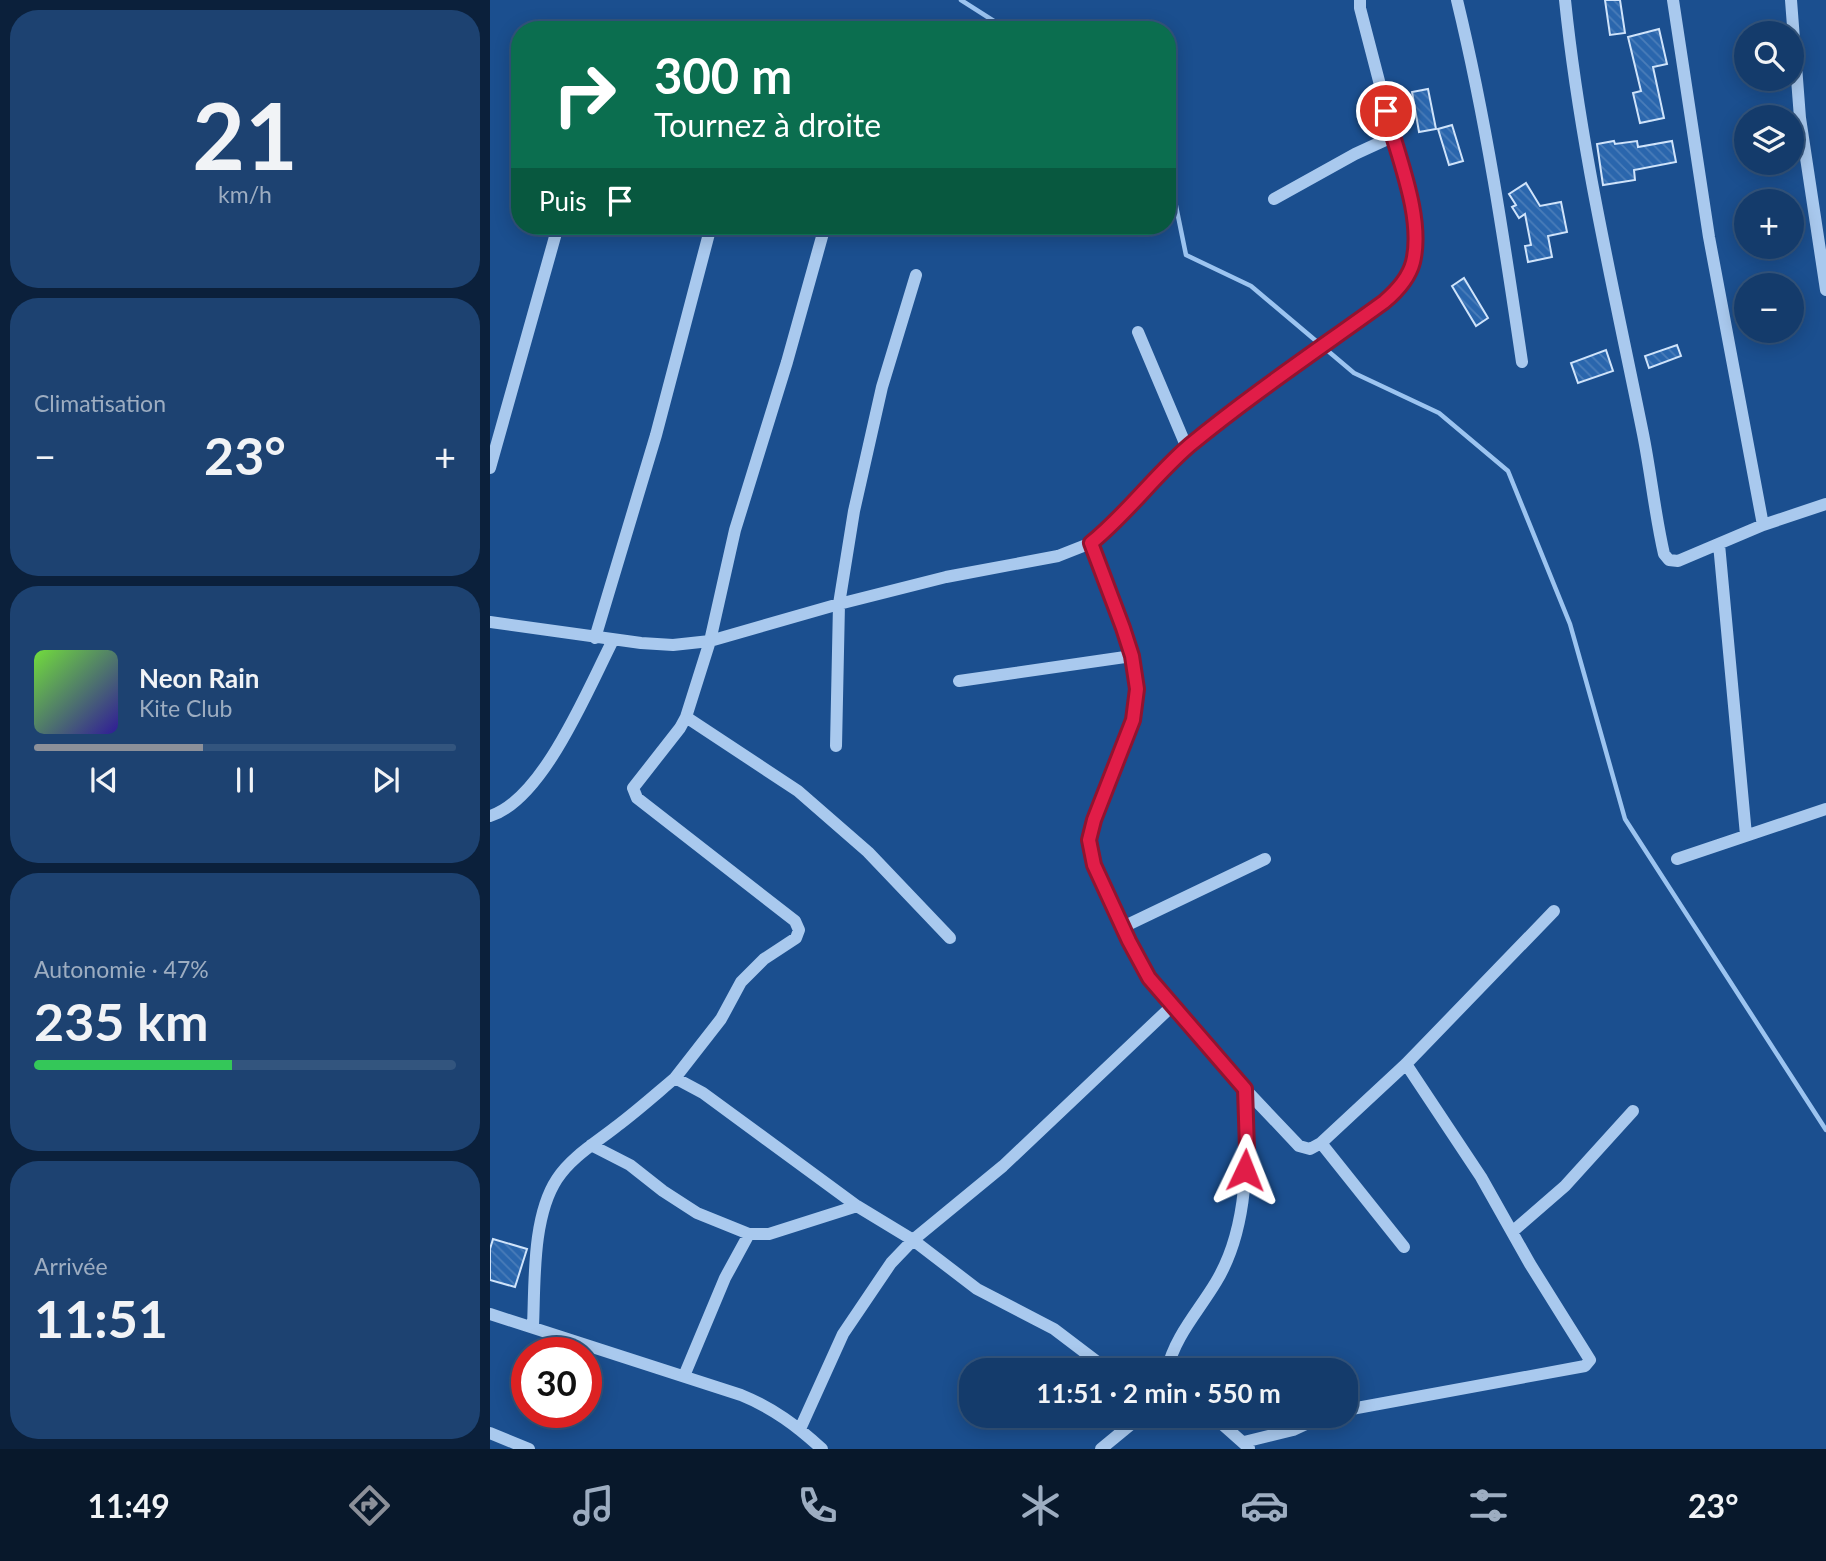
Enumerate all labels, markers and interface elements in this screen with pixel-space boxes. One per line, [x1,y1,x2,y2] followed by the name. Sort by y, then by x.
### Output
[1734,21,1804,343] map controls
[1734,21,1804,91] button: search
[654,46,792,104] text: 300 m
[539,49,630,140] icon: right
[192,80,298,189] text: 21
[1356,81,1416,141] pin
[1367,92,1405,130] icon: arrive
[654,105,881,144] text: Tournez à droite
[1734,105,1804,175] button: layers
[218,180,272,208] text: km/h
[601,182,639,220] icon: arrive
[539,185,587,217] text: Puis
[1734,189,1804,259] button: +
[1734,273,1804,343] button: −
[34,389,166,417] text: Climatisation
[204,424,286,486] text: 23°
[34,433,56,479] text: −
[434,433,456,479] text: +
[139,662,259,694] text: Neon Rain
[139,694,232,722] text: Kite Club
[85,761,123,799] icon: previous
[226,761,264,799] icon: pause
[367,761,405,799] icon: next
[34,955,209,983] text: Autonomie · 47%
[34,990,208,1052] text: 235 km
[1208,1133,1282,1207] position arrow
[34,1252,108,1280] text: Arrivée
[34,1287,168,1349] text: 11:51
[511,1337,602,1428] speed limit sign: 30
[1036,1377,1281,1409] text: 11:51 · 2 min · 550 m
[345,1481,394,1530] icon: directions
[569,1481,618,1530] icon: music
[793,1481,842,1530] icon: phone
[1016,1481,1065,1530] icon: climate
[1240,1481,1289,1530] icon: car
[1464,1481,1513,1530] icon: filters
[87,1486,170,1525] text: 11:49
[1688,1486,1738,1525] text: 23°

